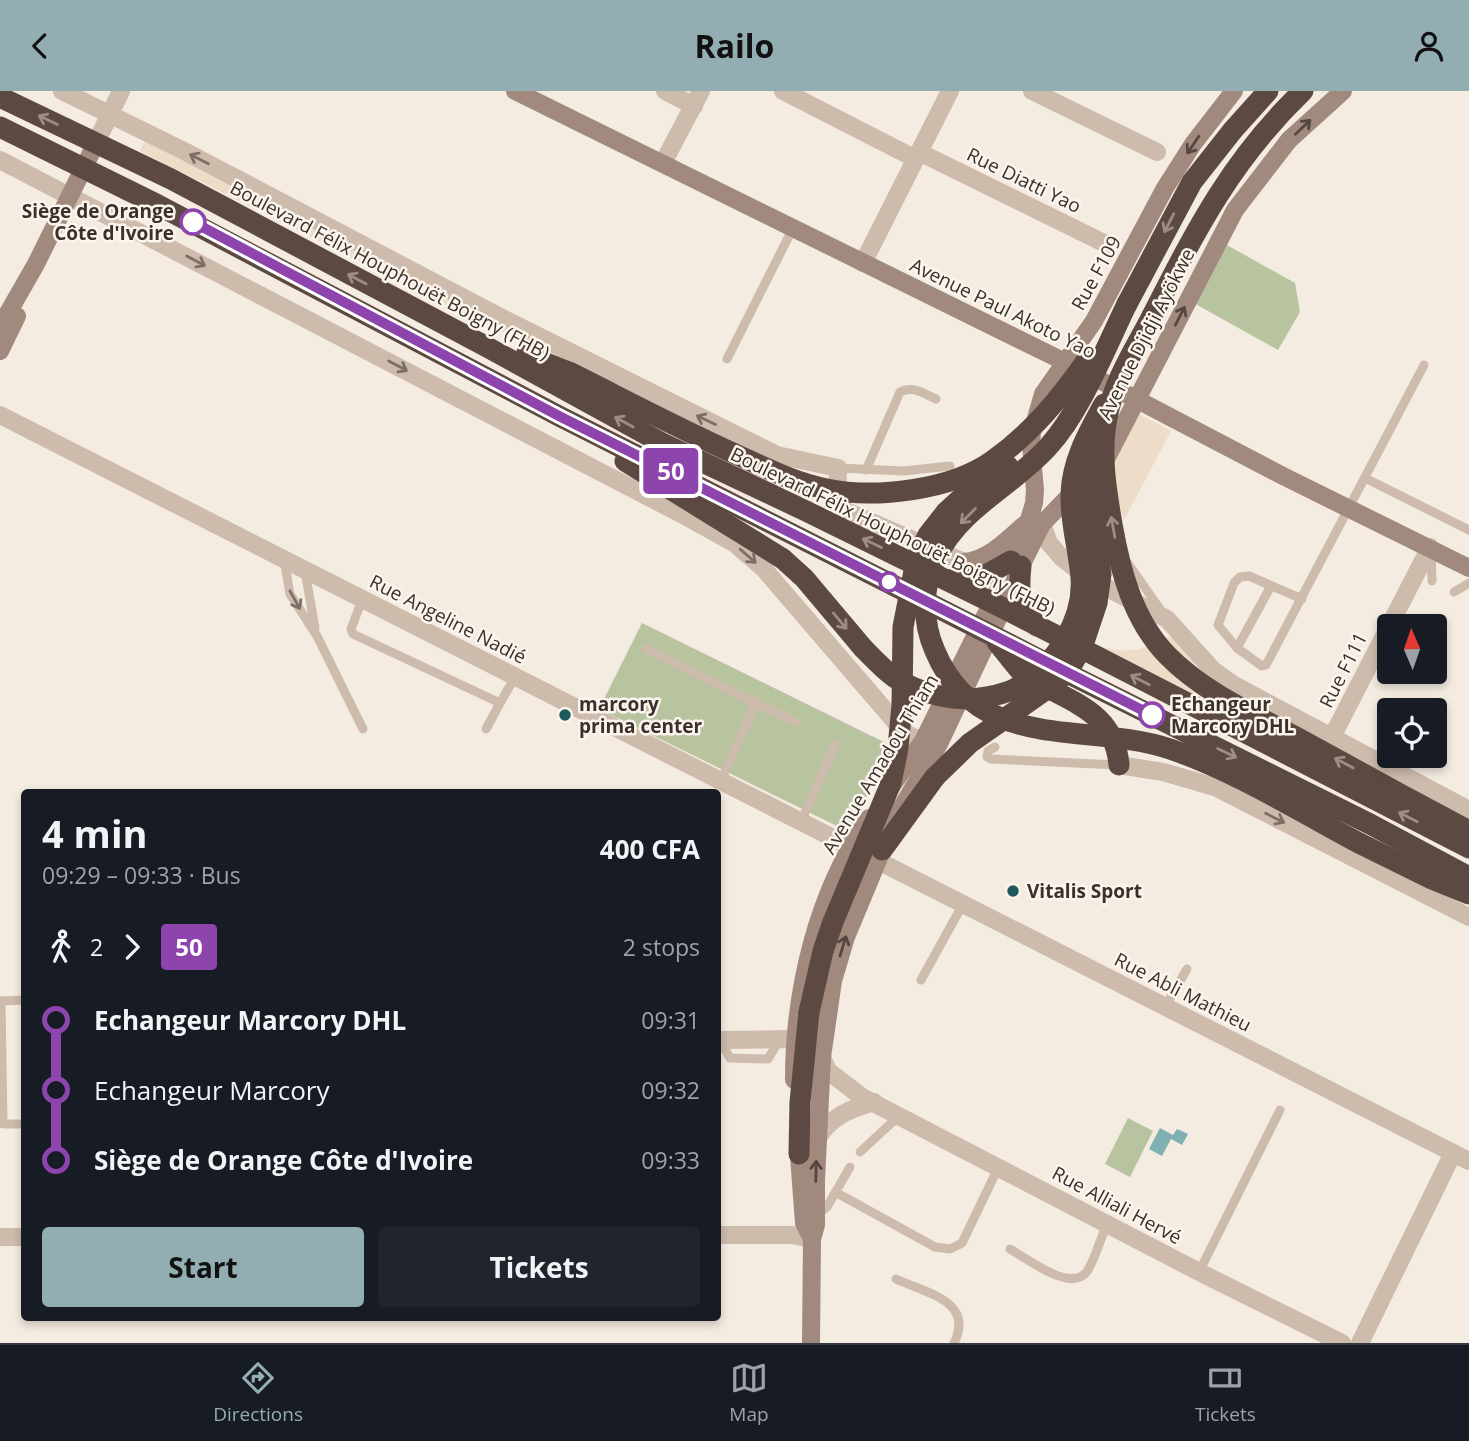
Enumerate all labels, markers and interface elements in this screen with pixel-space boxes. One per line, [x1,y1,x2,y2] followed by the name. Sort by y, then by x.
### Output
[695,24,774,67] text: Railo
[21,27,59,65] icon: back
[1410,27,1448,65] icon: person
[37,113,59,126] one-way arrow
[1294,118,1311,135] one-way arrow
[1185,135,1200,154] one-way arrow
[963,141,1085,219] street label: Rue Diatti Yao
[189,151,210,165] one-way arrow
[226,174,554,366] street label: Boulevard Félix Houphouët Boigny (FHB)
[22,198,174,246] place label: Siège de Orange Côte d'Ivoire
[180,209,206,235] marker: Siège de Orange Côte d'Ivoire
[1161,212,1175,233] one-way arrow
[1065,231,1127,315] street label: Rue F109
[1092,244,1200,424] street label: Avenue Djidji Ayökwe
[906,252,1100,364] street label: Avenue Paul Akoto Yao
[185,255,206,268] one-way arrow
[348,271,368,285] one-way arrow
[1173,306,1187,327] one-way arrow
[387,360,408,373] one-way arrow
[696,412,717,426] one-way arrow
[614,415,634,429] one-way arrow
[726,441,1060,621] street label: Boulevard Félix Houphouët Boigny (FHB)
[640,448,702,494] line badge: 50
[657,454,685,487] text: 50
[960,507,977,524] one-way arrow
[1106,516,1119,538] one-way arrow
[862,536,883,550] one-way arrow
[739,548,757,564] one-way arrow
[365,568,531,670] street label: Rue Angeline Nadié
[879,572,899,592] unlabelled marker
[288,589,302,609] one-way arrow
[832,612,848,630] one-way arrow
[1377,614,1447,684] north arrow
[1377,614,1447,768] map controls
[1313,628,1373,712] street label: Rue F111
[816,669,944,859] street label: Avenue Amadou Thiam
[1130,672,1151,686] one-way arrow
[579,691,702,739] place label: marcory prima center
[1171,691,1295,739] place label: Echangeur Marcory DHL
[1377,698,1447,768] button: locate
[1139,702,1165,728] marker: Echangeur Marcory DHL
[557,707,573,723] marker: marcory prima center
[1216,746,1237,760] one-way arrow
[1334,756,1355,770] one-way arrow
[42,807,147,859] text: 4 min
[1398,809,1419,823] one-way arrow
[1264,812,1285,825] one-way arrow
[600,831,700,867] text: 400 CFA
[42,859,241,891] text: 09:29 – 09:33 · Bus
[1027,878,1142,904] place label: Vitalis Sport
[1005,883,1021,899] marker: Vitalis Sport
[42,928,80,966] icon: walk
[113,928,151,966] icon: forward
[175,930,203,963] text: 50
[90,931,103,963] text: 2
[623,931,700,963] text: 2 stops
[838,936,851,958] one-way arrow
[1110,946,1256,1038] street label: Rue Abli Mathieu
[94,1002,406,1038] text: Echangeur Marcory DHL
[641,1004,700,1036] text: 09:31
[94,1072,330,1108] text: Echangeur Marcory
[641,1074,700,1106] text: 09:32
[94,1142,473,1178] text: Siège de Orange Côte d'Ivoire
[641,1144,700,1176] text: 09:33
[809,1160,823,1183] one-way arrow
[1048,1160,1186,1250] street label: Rue Alliali Hervé
[42,1227,364,1307] button: Start
[378,1227,700,1307] button: Tickets
[213,1359,303,1427] tab: Directions
[729,1359,769,1427] tab: Map
[1195,1359,1256,1427] tab: Tickets

